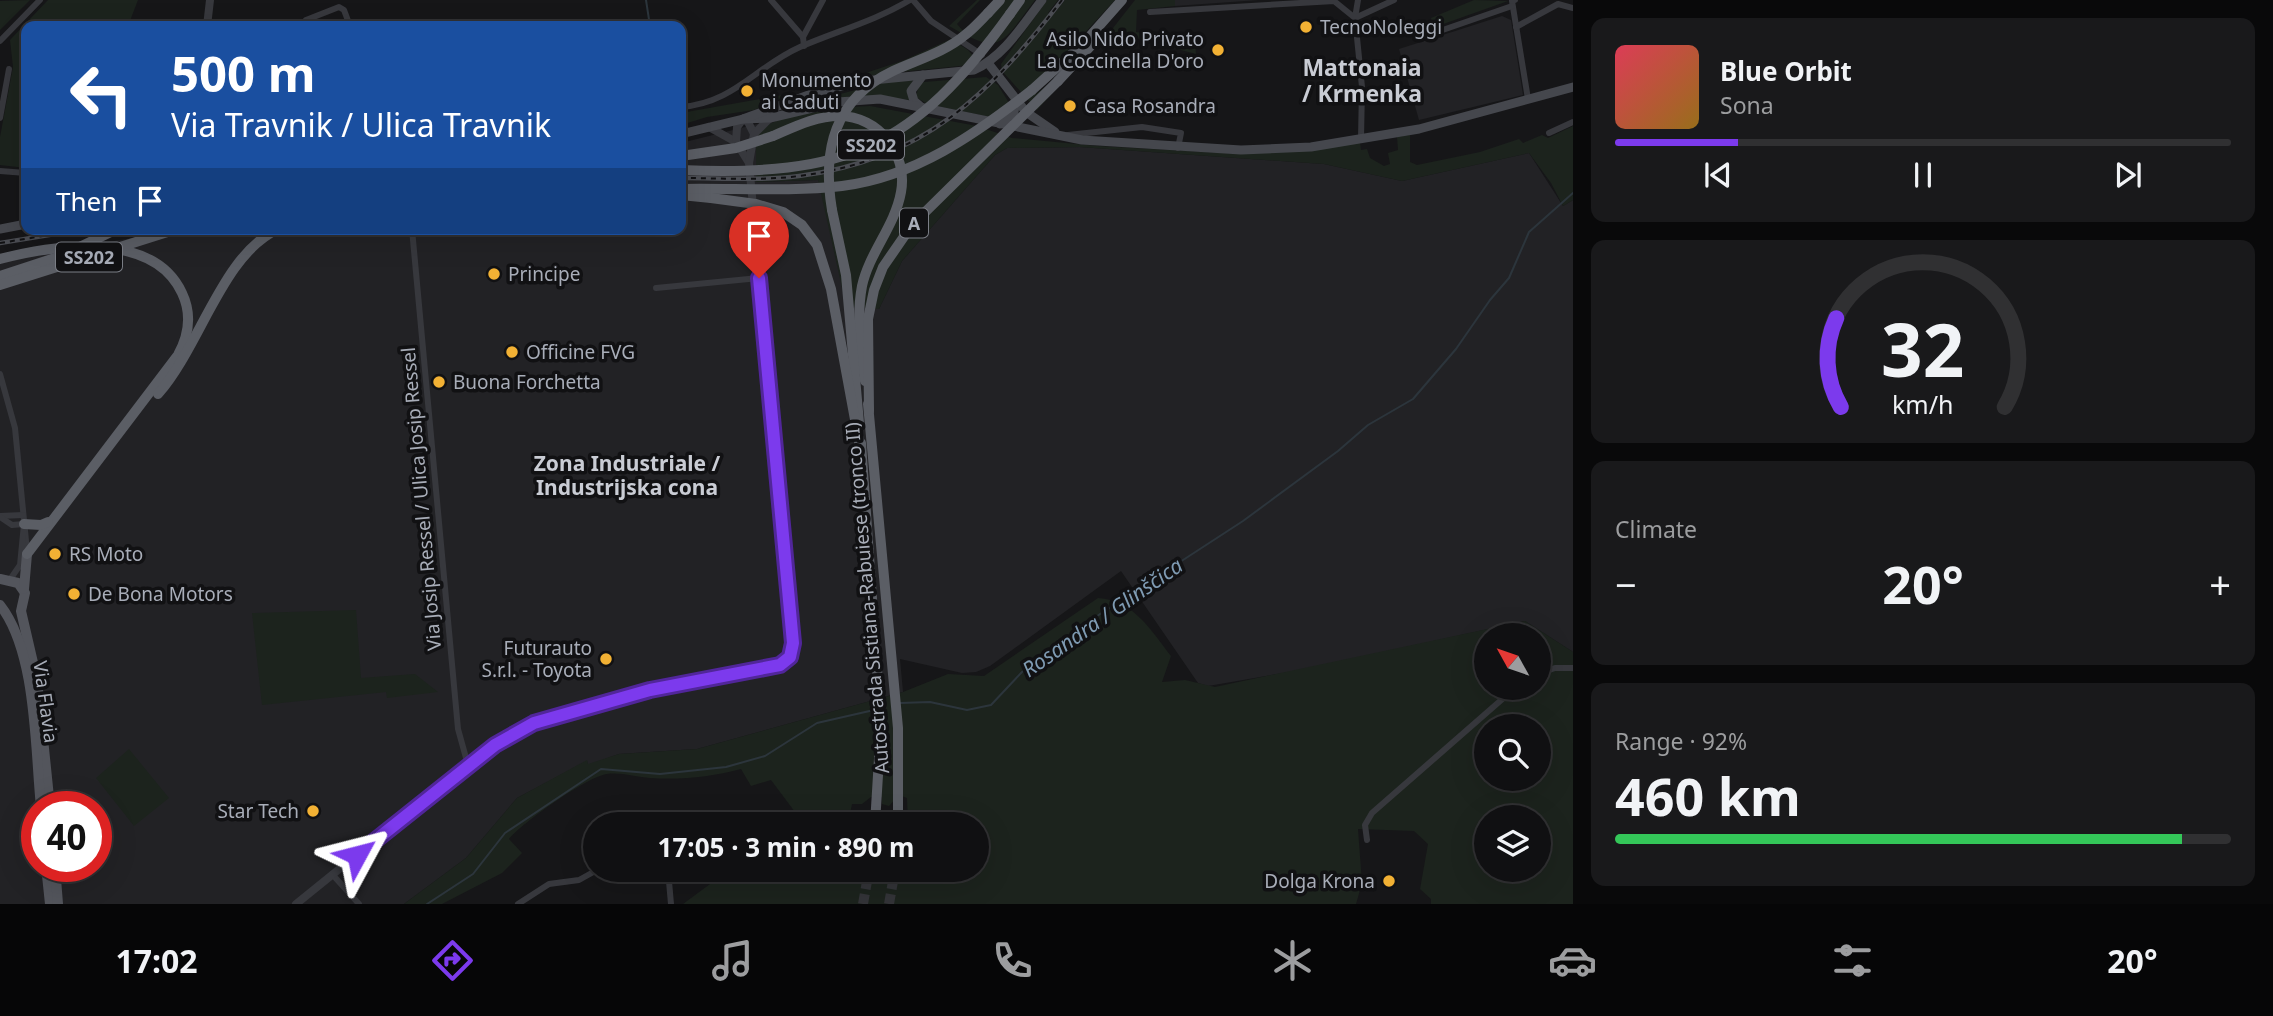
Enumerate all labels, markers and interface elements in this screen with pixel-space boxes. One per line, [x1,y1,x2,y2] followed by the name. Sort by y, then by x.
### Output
[1320,14,1442,40] place label: TecnoNoleggi
[1298,19,1314,35] marker: TecnoNoleggi
[1036,26,1204,74] place label: Asilo Nido Privato La Coccinella D'oro
[171,40,316,106] text: 500 m
[1210,42,1226,58] marker: Asilo Nido Privato La Coccinella D'oro
[56,49,147,140] icon: left
[1302,51,1422,109] district label: Mattonaia / Krmenka
[1720,53,1852,89] text: Blue Orbit
[761,67,872,115] place label: Monumento ai Caduti
[739,83,755,99] marker: Monumento ai Caduti
[1720,89,1774,121] text: Sona
[1084,93,1216,119] place label: Casa Rosandra
[1062,98,1078,114] marker: Casa Rosandra
[171,103,551,146] text: Via Travnik / Ulica Travnik
[838,130,904,160] road number: SS202
[1699,156,1737,194] icon: previous
[1904,156,1942,194] icon: pause
[2109,156,2147,194] icon: next
[131,182,169,220] icon: arrive
[56,183,117,219] text: Then
[729,206,789,278] pin
[900,208,928,238] road number: A
[740,217,778,255] icon: arrive
[56,243,122,272] road number: SS202
[508,261,580,287] place label: Principe
[486,266,502,282] marker: Principe
[1881,300,1965,399] text: 32
[526,339,635,365] place label: Officine FVG
[504,344,520,360] marker: Officine FVG
[395,346,447,652] street label: Via Josip Ressel / Ulica Josip Ressel
[453,369,601,395] place label: Buona Forchetta
[431,374,447,390] marker: Buona Forchetta
[1892,387,1954,421] text: km/h
[839,421,895,775] street label: Autostrada Sistiana-Rabuiese (tronco II)
[534,449,721,501] district label: Zona Industriale / Industrijska cona
[1615,513,1697,545] text: Climate
[69,541,143,567] place label: RS Moto
[47,546,63,562] marker: RS Moto
[1882,548,1964,619] text: 20°
[1016,551,1188,683] water label: Rosandra / Glinščica
[1615,558,1637,610] text: −
[2209,558,2231,610] text: +
[88,581,233,607] place label: De Bona Motors
[66,586,82,602] marker: De Bona Motors
[1474,623,1550,700] north arrow
[1474,623,1551,882] map controls
[482,635,592,683] place label: Futurauto S.r.l. - Toyota
[598,651,614,667] marker: Futurauto S.r.l. - Toyota
[27,659,65,745] street label: Via Flavia
[1474,714,1551,791] button: search
[1615,725,1747,757] text: Range · 92%
[1615,760,1801,831] text: 460 km
[21,791,112,882] speed limit sign: 40
[217,798,299,824] place label: Star Tech
[305,803,321,819] marker: Star Tech
[1474,805,1551,882] button: layers
[320,818,394,892] position arrow
[658,829,914,865] text: 17:05 · 3 min · 890 m
[1264,868,1375,894] place label: Dolga Krona
[1381,873,1397,889] marker: Dolga Krona
[428,936,477,985] icon: directions
[708,936,757,985] icon: music
[988,936,1037,985] icon: phone
[1268,936,1317,985] icon: climate
[1548,936,1597,985] icon: car
[1828,936,1877,985] icon: filters
[115,939,198,982] text: 17:02
[2107,939,2158,982] text: 20°

